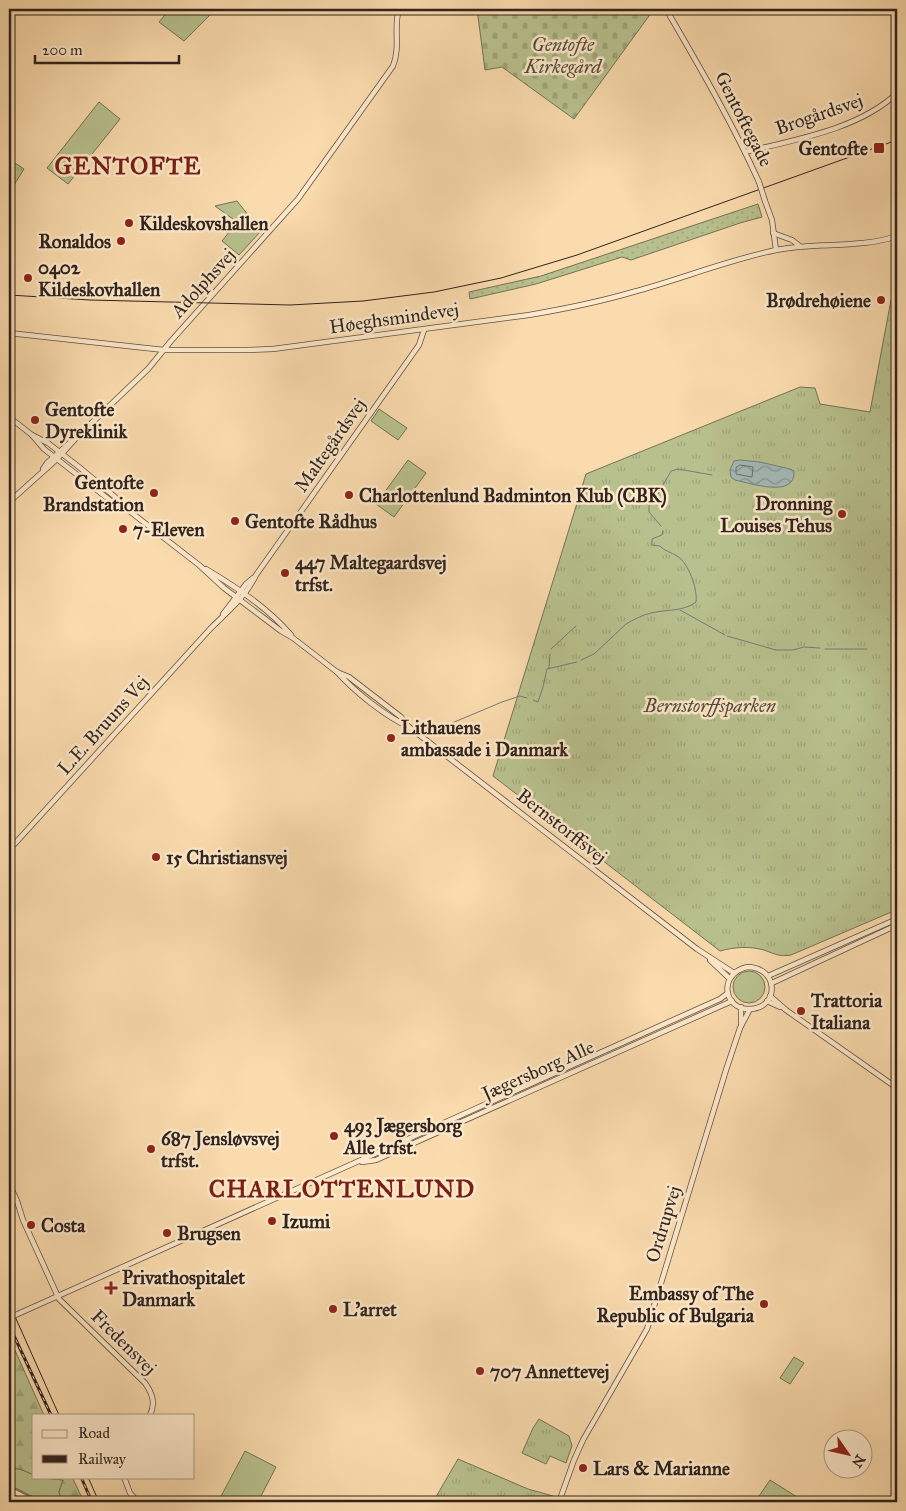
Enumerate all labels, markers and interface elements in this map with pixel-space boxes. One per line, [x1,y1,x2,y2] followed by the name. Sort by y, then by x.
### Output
[35,32,179,64] scale bar
[524,33,602,78] park label: Gentofte Kirkegård
[42,41,83,59] text: 200 m
[709,68,778,171] street label: Gentoftegade
[772,88,866,141] street label: Brogårdsvej
[799,137,868,160] place label: Gentofte
[872,141,886,155] marker: Gentofte
[54,151,202,181] district label: GENTOFTE
[139,212,269,235] place label: Kildeskovshallen
[123,217,135,229] marker: Kildeskovshallen
[38,230,111,253] place label: Ronaldos
[115,235,127,247] marker: Ronaldos
[165,244,240,323] street label: Adolphsvej
[38,256,161,301] place label: 0402 Kildeskovhallen
[22,272,34,284] marker: 0402 Kildeskovhallen
[766,289,871,312] place label: Brødrehøiene
[875,294,887,306] marker: Brødrehøiene
[328,298,460,339] street label: Høeghsmindevej
[289,394,372,497] street label: Maltegårdsvej
[45,398,128,444] place label: Gentofte Dyreklinik
[29,414,41,426] marker: Gentofte Dyreklinik
[43,471,145,516] place label: Gentofte Brandstation
[359,484,667,508] place label: Charlottenlund Badminton Klub (CBK)
[148,487,160,499] marker: Gentofte Brandstation
[343,489,355,501] marker: Charlottenlund Badminton Klub (CBK)
[720,492,833,537] place label: Dronning Louises Tehus
[836,508,848,520] marker: Dronning Louises Tehus
[245,510,377,533] place label: Gentofte Rådhus
[229,515,241,527] marker: Gentofte Rådhus
[133,518,205,541] place label: 7-Eleven
[117,523,129,535] marker: 7-Eleven
[294,551,447,596] place label: 447 Maltegaardsvej trfst.
[279,567,291,579] marker: 447 Maltegaardsvej trfst.
[53,671,153,779] street label: L.E. Bruuns Vej
[643,694,776,718] park label: Bernstorffsparken
[401,716,569,761] place label: Lithauens ambassade i Danmark
[385,732,397,744] marker: Lithauens ambassade i Danmark
[512,784,612,868] street label: Bernstorffsvej
[166,846,288,870] place label: 15 Christiansvej
[150,851,162,863] marker: 15 Christiansvej
[810,989,883,1034] place label: Trattoria Italiana
[795,1005,807,1017] marker: Trattoria Italiana
[477,1035,598,1107] street label: Jægersborg Alle
[342,1114,463,1159] place label: 493 Jægersborg Alle trfst.
[160,1127,280,1172] place label: 687 Jensløvsvej trfst.
[328,1130,340,1142] marker: 493 Jægersborg Alle trfst.
[145,1143,157,1155] marker: 687 Jensløvsvej trfst.
[209,1174,475,1204] district label: CHARLOTTENLUND
[640,1183,686,1265] street label: Ordrupvej
[282,1210,331,1233] place label: Izumi
[41,1214,86,1237] place label: Costa
[266,1215,278,1227] marker: Izumi
[25,1219,37,1231] marker: Costa
[177,1222,242,1246] place label: Brugsen
[161,1227,173,1239] marker: Brugsen
[122,1266,245,1311] place label: Privathospitalet Danmark
[104,1281,118,1295] marker: Privathospitalet Danmark
[596,1282,755,1328] place label: Embassy of The Republic of Bulgaria
[343,1298,397,1321] place label: L'arret
[758,1298,770,1310] marker: Embassy of The Republic of Bulgaria
[327,1303,339,1315] marker: L'arret
[87,1305,161,1379] street label: Fredensvej
[490,1360,609,1384] place label: 707 Annettevej
[474,1365,486,1377] marker: 707 Annettevej
[32,1414,195,1478] legend
[78,1424,110,1442] text: Road
[824,1428,874,1478] north arrow
[78,1450,127,1468] text: Railway
[848,1451,869,1471] text: N
[593,1457,730,1480] place label: Lars & Marianne
[577,1462,589,1474] marker: Lars & Marianne

